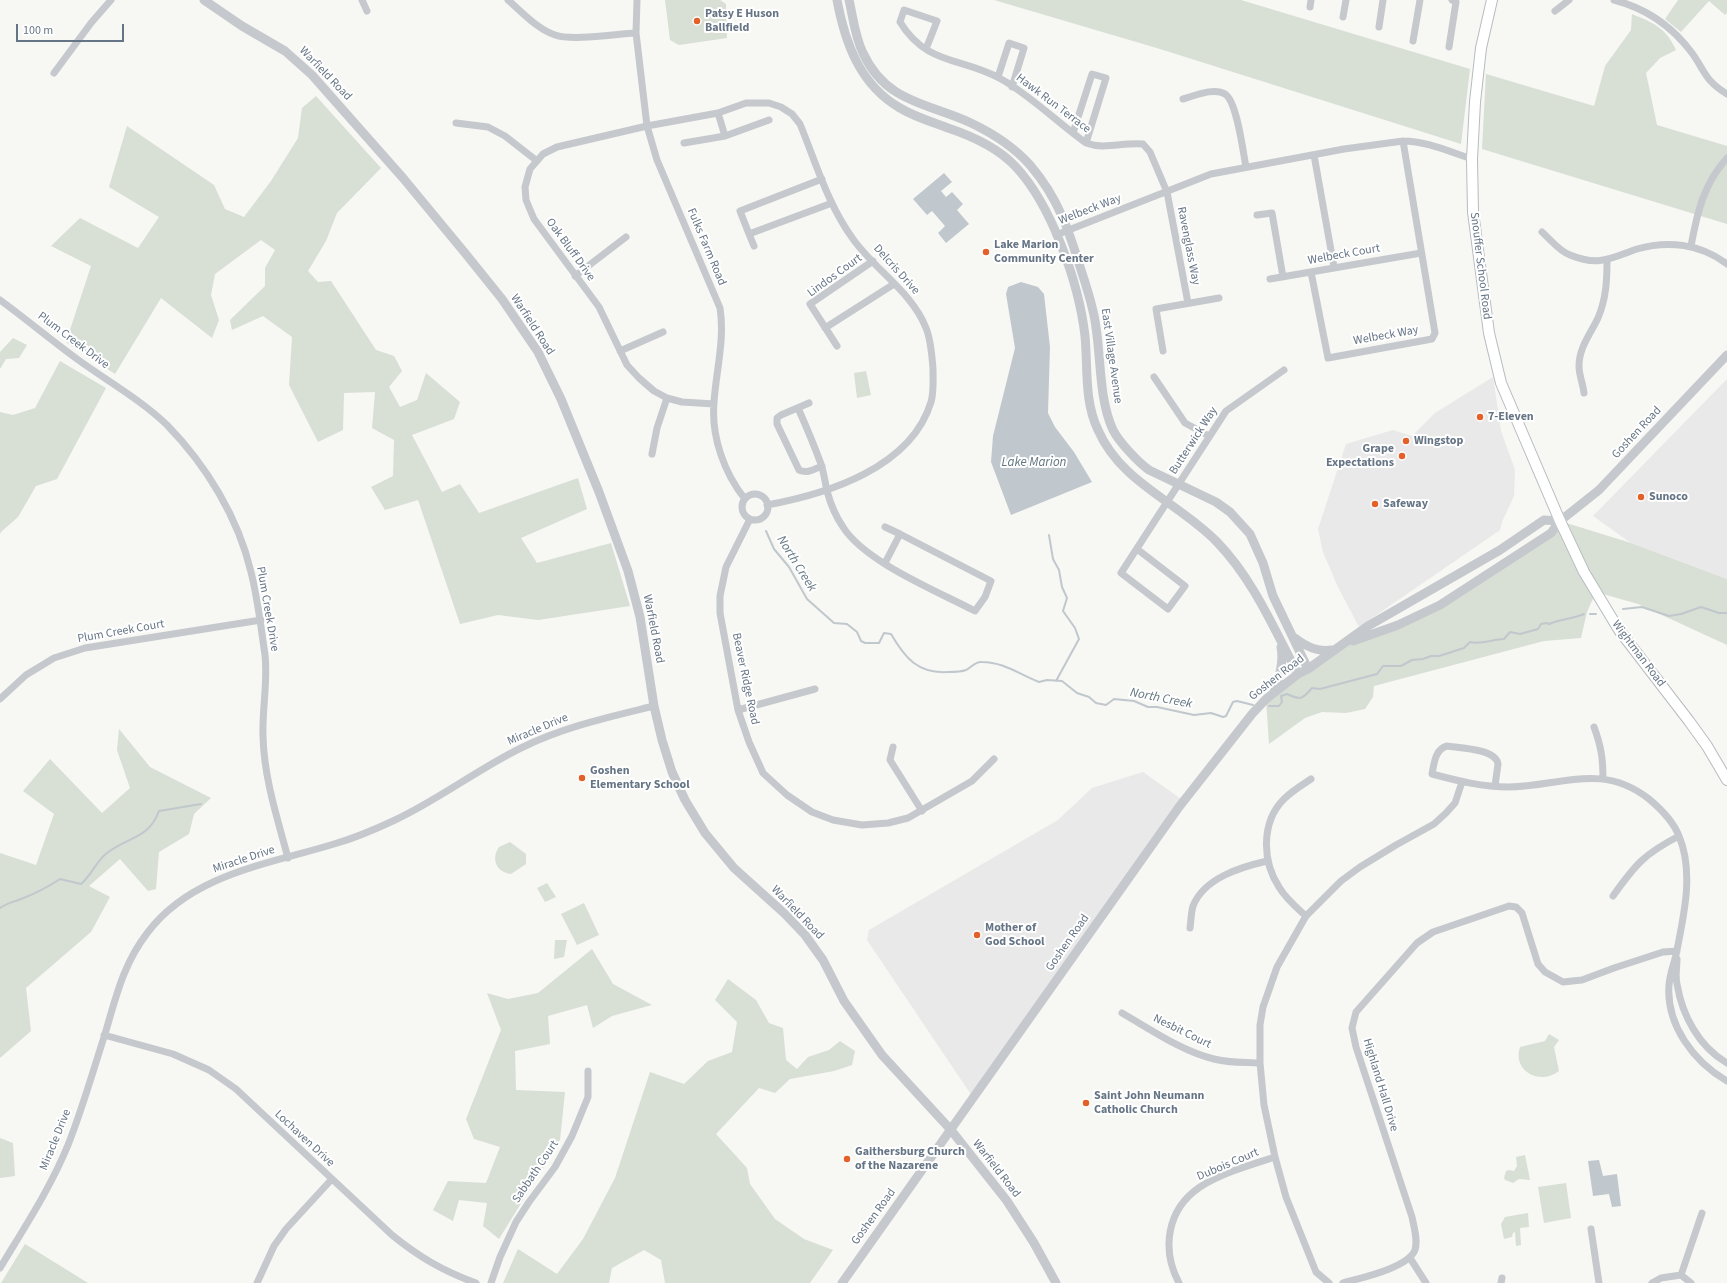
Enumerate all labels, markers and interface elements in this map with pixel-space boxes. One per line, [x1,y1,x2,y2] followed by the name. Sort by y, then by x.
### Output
[705,7,779,35] place label: Patsy E Huson Ballfield
[18,16,126,42] scale bar
[692,16,702,26] marker: Patsy E Huson Ballfield
[23,22,53,39] text: 100 m
[296,44,354,104] street label: Warfield Road
[1013,71,1093,137] street label: Hawk Run Terrace
[1057,192,1123,228] street label: Welbeck Way
[683,206,729,288] street label: Fulks Farm Road
[1173,206,1203,286] street label: Ravenglass Way
[1466,212,1494,320] street label: Snouffer School Road
[542,216,598,284] street label: Oak Bluff Drive
[994,238,1094,266] place label: Lake Marion Community Center
[870,242,922,298] street label: Delcris Drive
[1307,242,1381,268] street label: Welbeck Court
[981,247,991,257] marker: Lake Marion Community Center
[805,251,865,301] street label: Lindos Court
[507,292,557,358] street label: Warfield Road
[1097,307,1125,405] street label: East Village Avenue
[34,309,112,373] street label: Plum Creek Drive
[1352,323,1420,349] street label: Welbeck Way
[1167,404,1221,478] street label: Butterwick Way
[1609,404,1665,462] street label: Goshen Road
[1488,410,1534,424] place label: 7-Eleven
[1475,412,1485,422] marker: 7-Eleven
[1414,434,1463,448] place label: Wingstop
[1401,436,1411,446] marker: Wingstop
[1326,442,1394,470] place label: Grape Expectations
[1397,451,1407,461] marker: Grape Expectations
[1002,455,1066,471] water label: Lake Marion
[1649,490,1688,504] place label: Sunoco
[1636,492,1646,502] marker: Sunoco
[1383,497,1428,511] place label: Safeway
[1370,499,1380,509] marker: Safeway
[773,533,819,595] water label: North Creek
[252,565,282,653] street label: Plum Creek Drive
[639,593,667,665] street label: Warfield Road
[76,617,166,647] street label: Plum Creek Court
[1608,618,1668,690] street label: Wightman Road
[728,632,762,726] street label: Beaver Ridge Road
[1247,652,1307,704] street label: Goshen Road
[1129,685,1193,713] water label: North Creek
[506,711,570,749] street label: Miracle Drive
[590,764,690,792] place label: Goshen Elementary School
[577,773,587,783] marker: Goshen Elementary School
[211,843,277,877] street label: Miracle Drive
[768,883,826,943] street label: Warfield Road
[1043,912,1093,974] street label: Goshen Road
[985,921,1044,949] place label: Mother of God School
[972,930,982,940] marker: Mother of God School
[1151,1012,1213,1052] street label: Nesbit Court
[1359,1037,1401,1133] street label: Highland Hall Drive
[1094,1089,1204,1117] place label: Saint John Neumann Catholic Church
[1081,1098,1091,1108] marker: Saint John Neumann Catholic Church
[37,1107,75,1173] street label: Miracle Drive
[271,1108,337,1170] street label: Lochaven Drive
[969,1137,1023,1201] street label: Warfield Road
[510,1138,562,1206] street label: Sabbath Court
[855,1145,965,1173] place label: Gaithersburg Church of the Nazarene
[1195,1146,1261,1184] street label: Dubois Court
[842,1154,852,1164] marker: Gaithersburg Church of the Nazarene
[849,1186,899,1248] street label: Goshen Road

